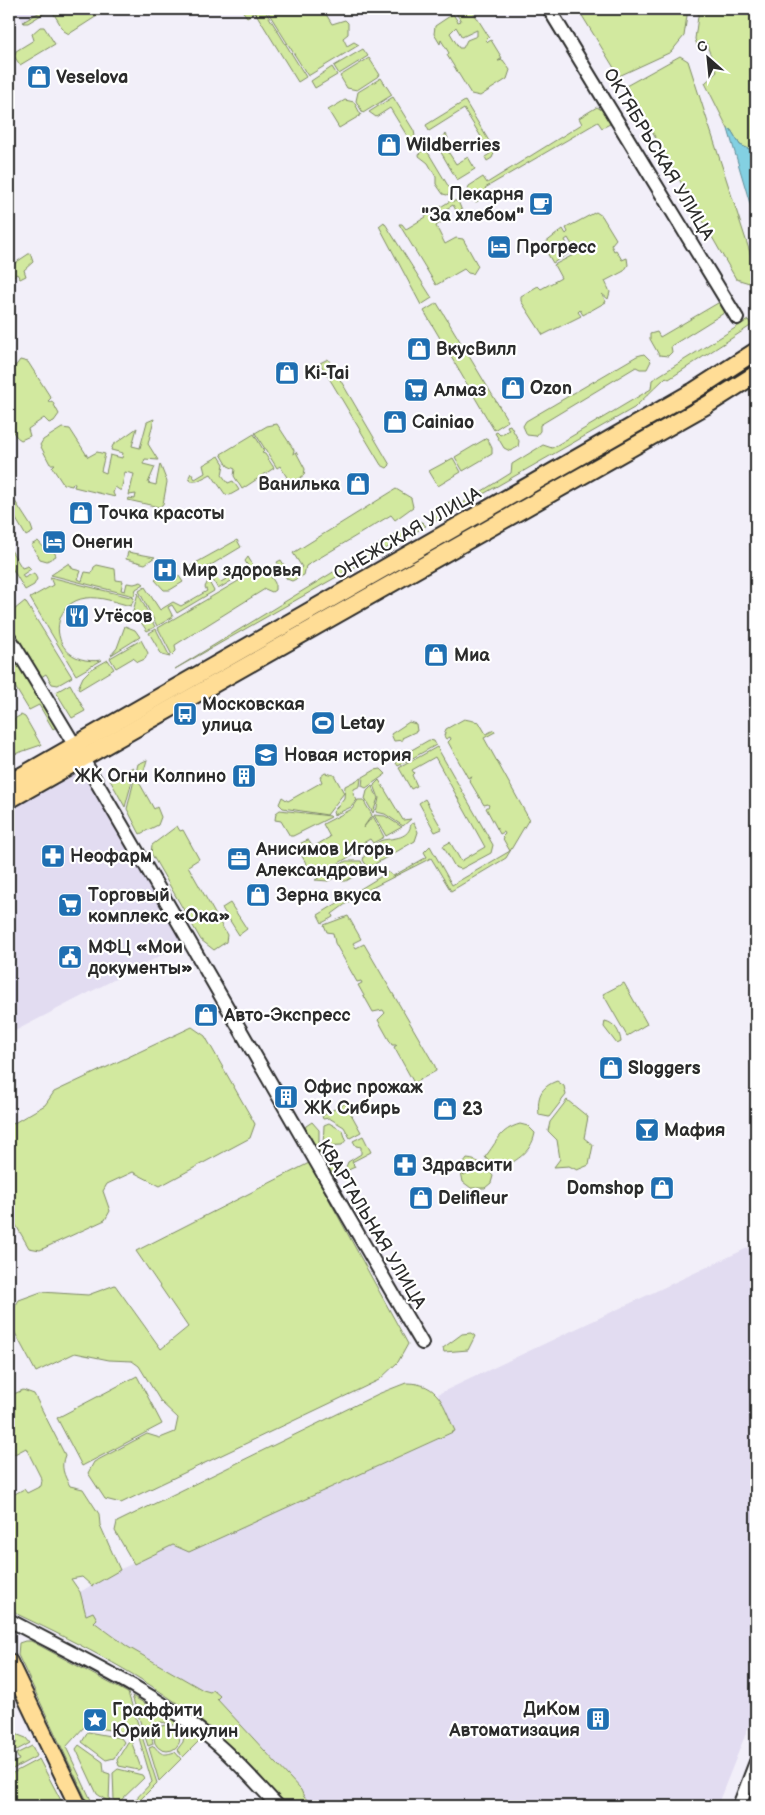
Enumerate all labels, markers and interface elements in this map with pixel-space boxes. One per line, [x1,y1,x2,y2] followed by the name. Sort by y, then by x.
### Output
[682,32,732,82] north arrow
[694,37,711,57] text: С
[26,64,52,90] shop icon: Veselova
[599,65,718,244] street label: ОКТЯБРЬСКАЯ УЛИЦА
[56,67,128,88] place label: Veselova
[376,132,402,158] shop icon: Wildberries
[406,135,500,156] place label: Wildberries
[421,184,524,226] place label: Пекарня "За хлебом"
[528,191,554,217] cafe icon: Пекарня "За хлебом"
[486,234,512,260] hotel icon: Прогресс
[516,237,596,258] place label: Прогресс
[406,336,432,362] shop icon: ВкусВилл
[436,339,517,360] place label: ВкусВилл
[274,360,300,386] shop icon: Ki-Tai
[304,363,349,384] place label: Ki-Tai
[500,375,526,401] shop icon: Ozon
[403,377,429,403] supermarket icon: Алмаз
[530,378,572,399] place label: Ozon
[433,380,487,401] place label: Алмаз
[382,409,408,435] shop icon: Сainiao
[412,412,474,433] place label: Сainiao
[345,471,371,497] shop icon: Ванилька
[258,474,341,495] place label: Ванилька
[330,483,485,584] street label: ОНЕЖСКАЯ УЛИЦА
[68,500,94,526] shop icon: Точка красоты
[98,503,225,524] place label: Точка красоты
[41,529,67,555] hotel icon: Онегин
[72,532,133,553] place label: Онегин
[152,557,178,583] hospital icon: Мир здоровья
[182,560,302,581] place label: Мир здоровья
[64,603,90,629] restaurant icon: Утёсов
[94,606,153,627] place label: Утёсов
[423,642,449,668] shop icon: Миа
[454,645,490,666] place label: Миа
[202,694,305,736] place label: Московская улица
[172,701,198,727] bus stop icon: Московская улица
[310,710,336,736] sports icon: Letay
[340,713,386,734] place label: Letay
[253,742,279,768] school or university icon: Новая история
[284,745,412,766] place label: Новая история
[231,763,257,789] building icon: ЖК Огни Колпино
[75,766,226,787] place label: ЖК Огни Колпино
[255,839,394,881] place label: Анисимов Игорь Александрович
[40,843,66,869] pharmacy icon: Неофарм
[70,846,152,867] place label: Неофарм
[226,846,252,872] office icon: Анисимов Игорь Александрович
[245,882,271,908] shop icon: Зерна вкуса
[88,885,230,927] place label: Торговый комплекс «Ока»
[276,885,382,906] place label: Зерна вкуса
[57,892,83,918] supermarket icon: Торговый комплекс «Ока»
[87,937,193,979] place label: МФЦ «Мои документы»
[57,944,83,970] public building icon: МФЦ «Мои документы»
[193,1002,219,1028] shop icon: Авто-Экспресс
[223,1005,351,1026] place label: Авто-Экспресс
[598,1055,624,1081] shop icon: Sloggers
[628,1058,701,1079] place label: Sloggers
[304,1077,423,1119] place label: Офис прожаж ЖК Сибирь
[273,1084,299,1110] building icon: Офис прожаж ЖК Сибирь
[432,1096,458,1122] shop icon: 23
[462,1099,483,1120] place label: 23
[634,1117,660,1143] bar icon: Мафия
[664,1120,726,1141] place label: Мафия
[313,1136,430,1312] street label: КВАРТАЛЬНАЯ УЛИЦА
[392,1152,418,1178] pharmacy icon: Здравсити
[422,1155,513,1176] place label: Здравсити
[649,1175,675,1201] shop icon: Domshop
[567,1178,644,1199] place label: Domshop
[408,1185,434,1211] shop icon: Delifleur
[438,1188,509,1209] place label: Delifleur
[448,1699,580,1741] place label: ДиКом Автоматизация
[112,1700,238,1742] place label: Граффити Юрий Никулин
[585,1706,611,1732] building icon: ДиКом Автоматизация
[82,1707,108,1733] place icon: Граффити Юрий Никулин

